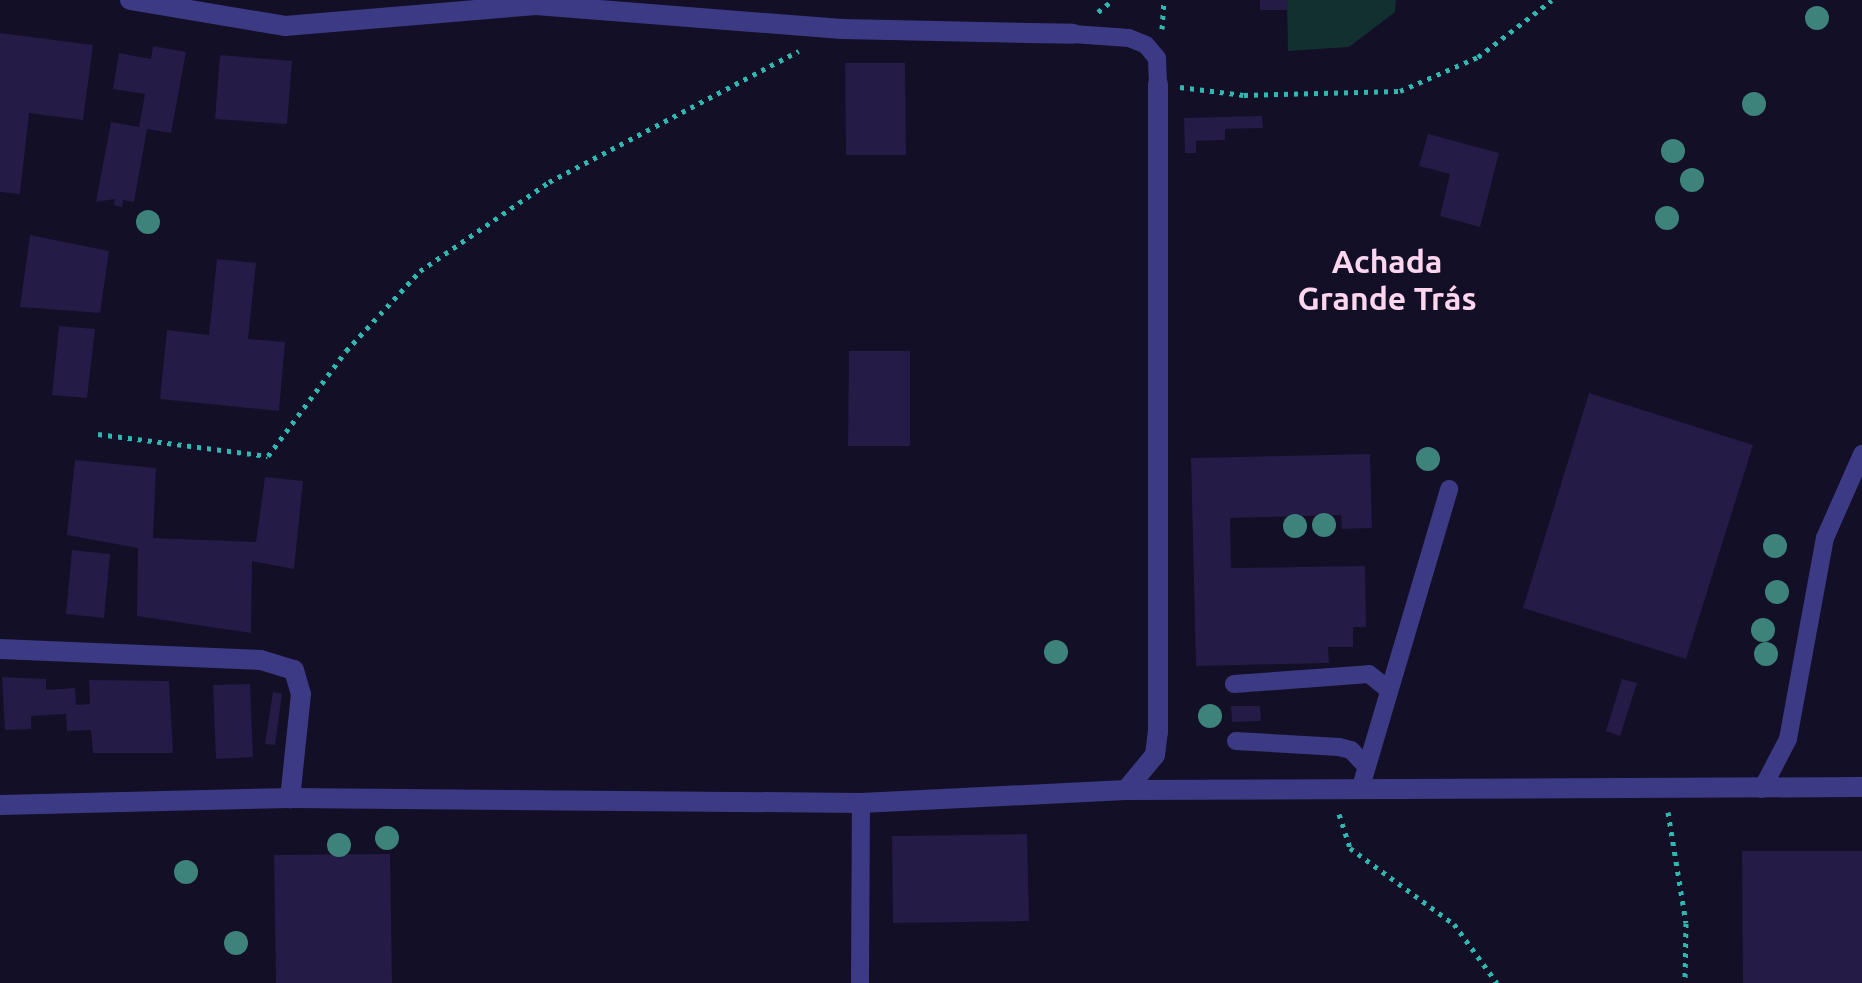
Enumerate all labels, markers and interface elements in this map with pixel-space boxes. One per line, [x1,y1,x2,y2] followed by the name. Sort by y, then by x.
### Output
[1298,243,1476,318] district label: Achada Grande Trás

